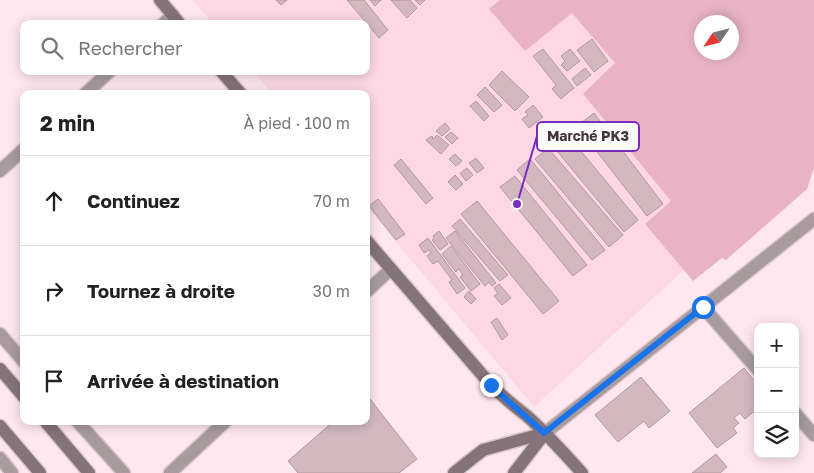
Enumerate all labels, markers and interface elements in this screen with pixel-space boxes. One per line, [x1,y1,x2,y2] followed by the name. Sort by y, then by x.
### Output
[694,15,739,60] north arrow
[20,20,370,75] search box
[38,34,66,62] icon: search
[78,36,183,59] text: Rechercher
[40,110,95,136] text: 2 min
[243,113,350,133] text: À pied · 100 m
[537,122,639,151] callout: Marché PK3
[547,127,629,144] text: Marché PK3
[40,187,68,215] icon: ahead
[87,189,180,212] text: Continuez
[313,191,350,211] text: 70 m
[40,277,68,305] icon: right
[87,279,235,302] text: Tournez à droite
[313,281,350,301] text: 30 m
[692,296,715,319] route start
[754,323,799,458] map controls
[754,323,799,368] button: +
[40,367,68,395] icon: arrive
[754,368,799,413] button: −
[87,369,279,392] text: Arrivée à destination
[480,374,503,397] route end
[754,413,799,458] button: layers

